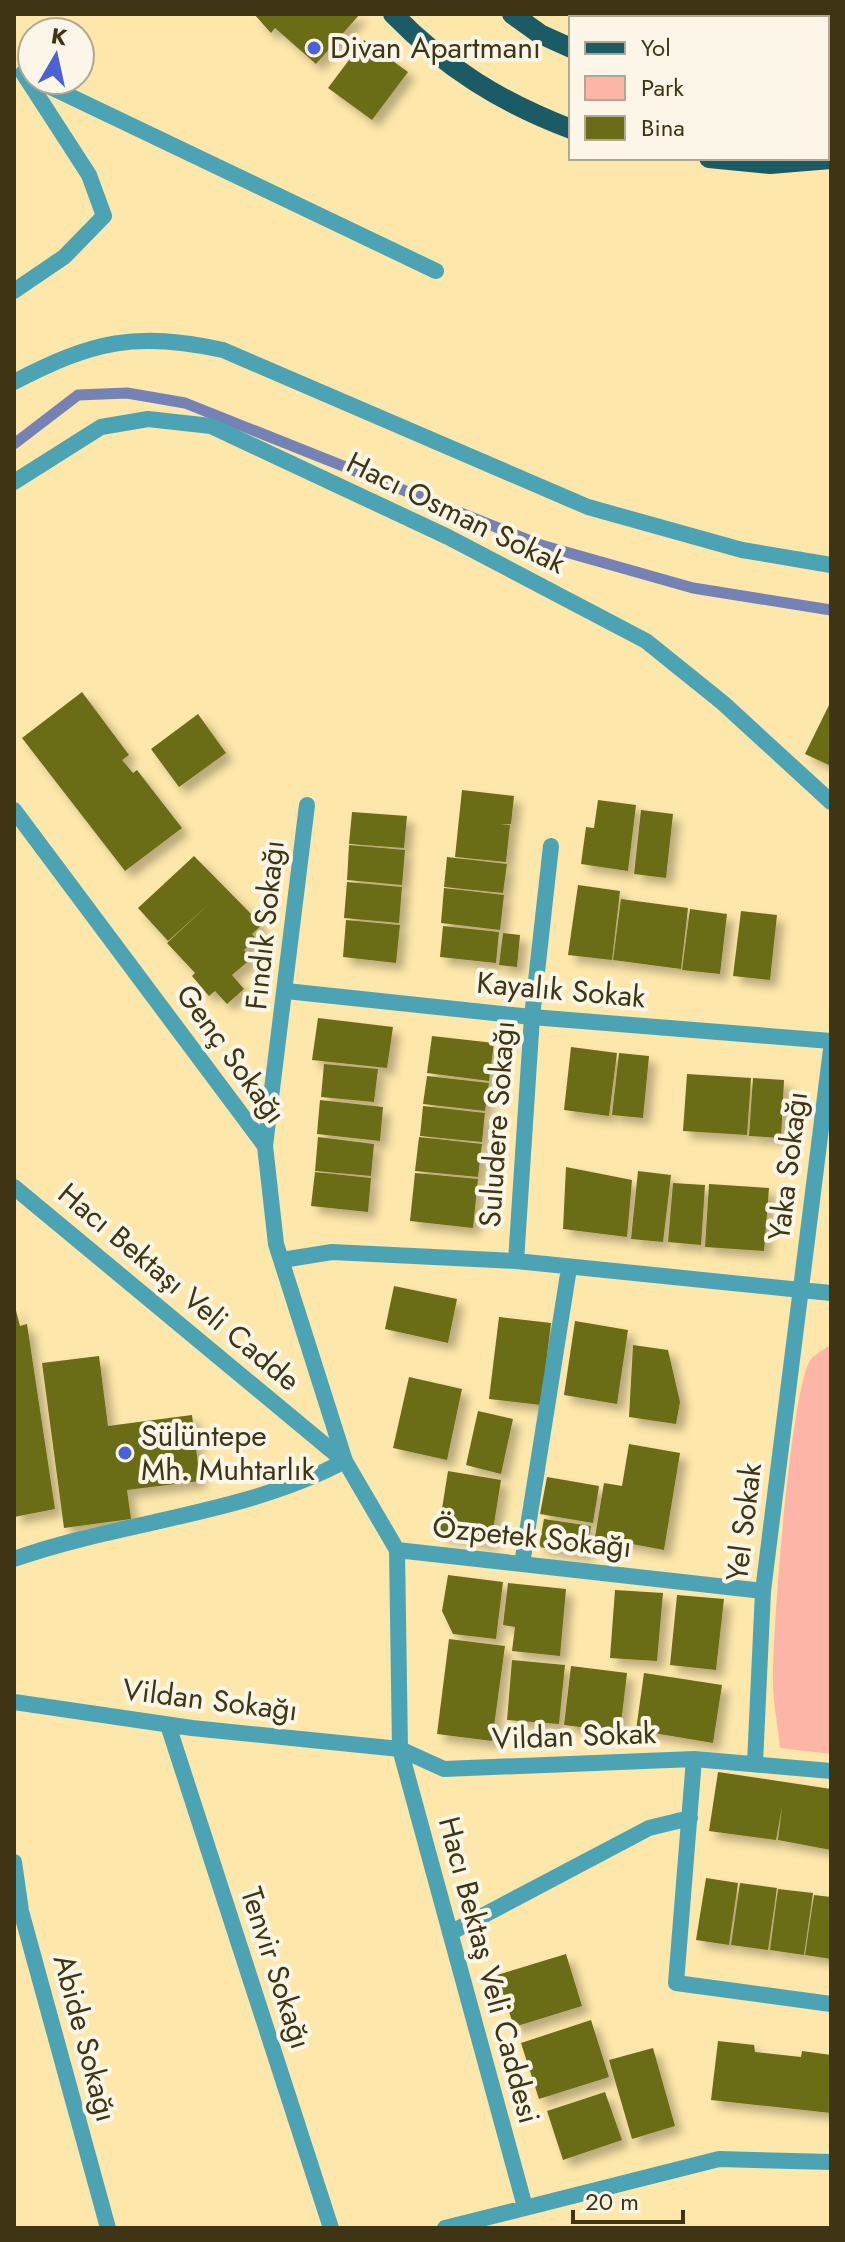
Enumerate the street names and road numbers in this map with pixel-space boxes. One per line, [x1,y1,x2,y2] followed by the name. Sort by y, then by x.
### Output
[339,441,574,585] street label: Hacı Osman Sokak
[234,838,295,1012] street label: Fındık Sokağı
[475,961,648,1018] street label: Kayalık Sokak
[166,975,297,1132] street label: Genç Sokağı
[468,1019,525,1229] street label: Suludere Sokağı
[757,1089,818,1243] street label: Yaka Sokağı
[49,1172,310,1401] street label: Hacı Bektaşı Veli Cadde
[715,1460,772,1584] street label: Yel Sokak
[430,1505,634,1568] street label: Özpetek Sokağı
[120,1667,300,1732] street label: Vildan Sokağı
[491,1711,658,1760] street label: Vildan Sokak
[428,1812,551,2128] street label: Hacı Bektaş Veli Caddesi
[230,1881,323,2054] street label: Tenvir Sokağı
[43,1949,128,2126] street label: Abide Sokağı

